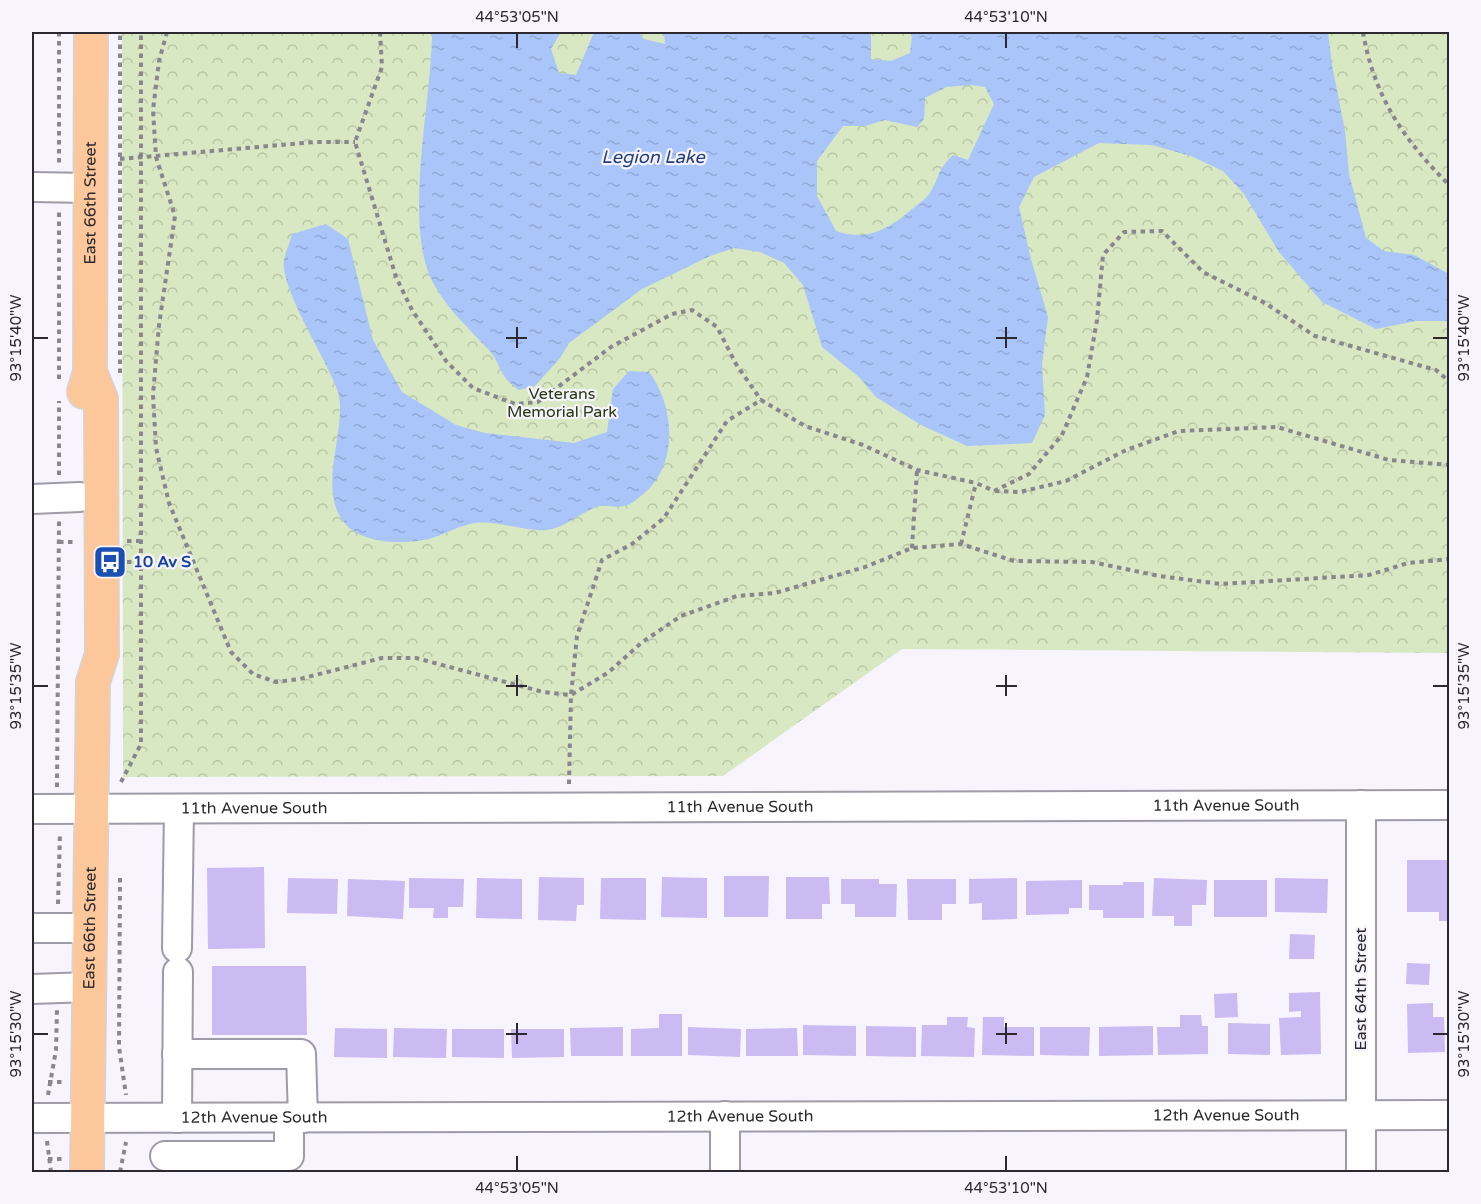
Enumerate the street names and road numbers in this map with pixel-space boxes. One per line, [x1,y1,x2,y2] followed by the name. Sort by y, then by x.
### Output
[80,141,101,264] street label: East 66th Street
[1153,795,1299,816] street label: 11th Avenue South
[667,797,813,817] street label: 11th Avenue South
[181,798,327,819] street label: 11th Avenue South
[79,866,101,990] street label: East 66th Street
[1351,928,1371,1050] street label: East 64th Street
[1153,1105,1299,1126] street label: 12th Avenue South
[667,1106,813,1127] street label: 12th Avenue South
[181,1107,327,1128] street label: 12th Avenue South

